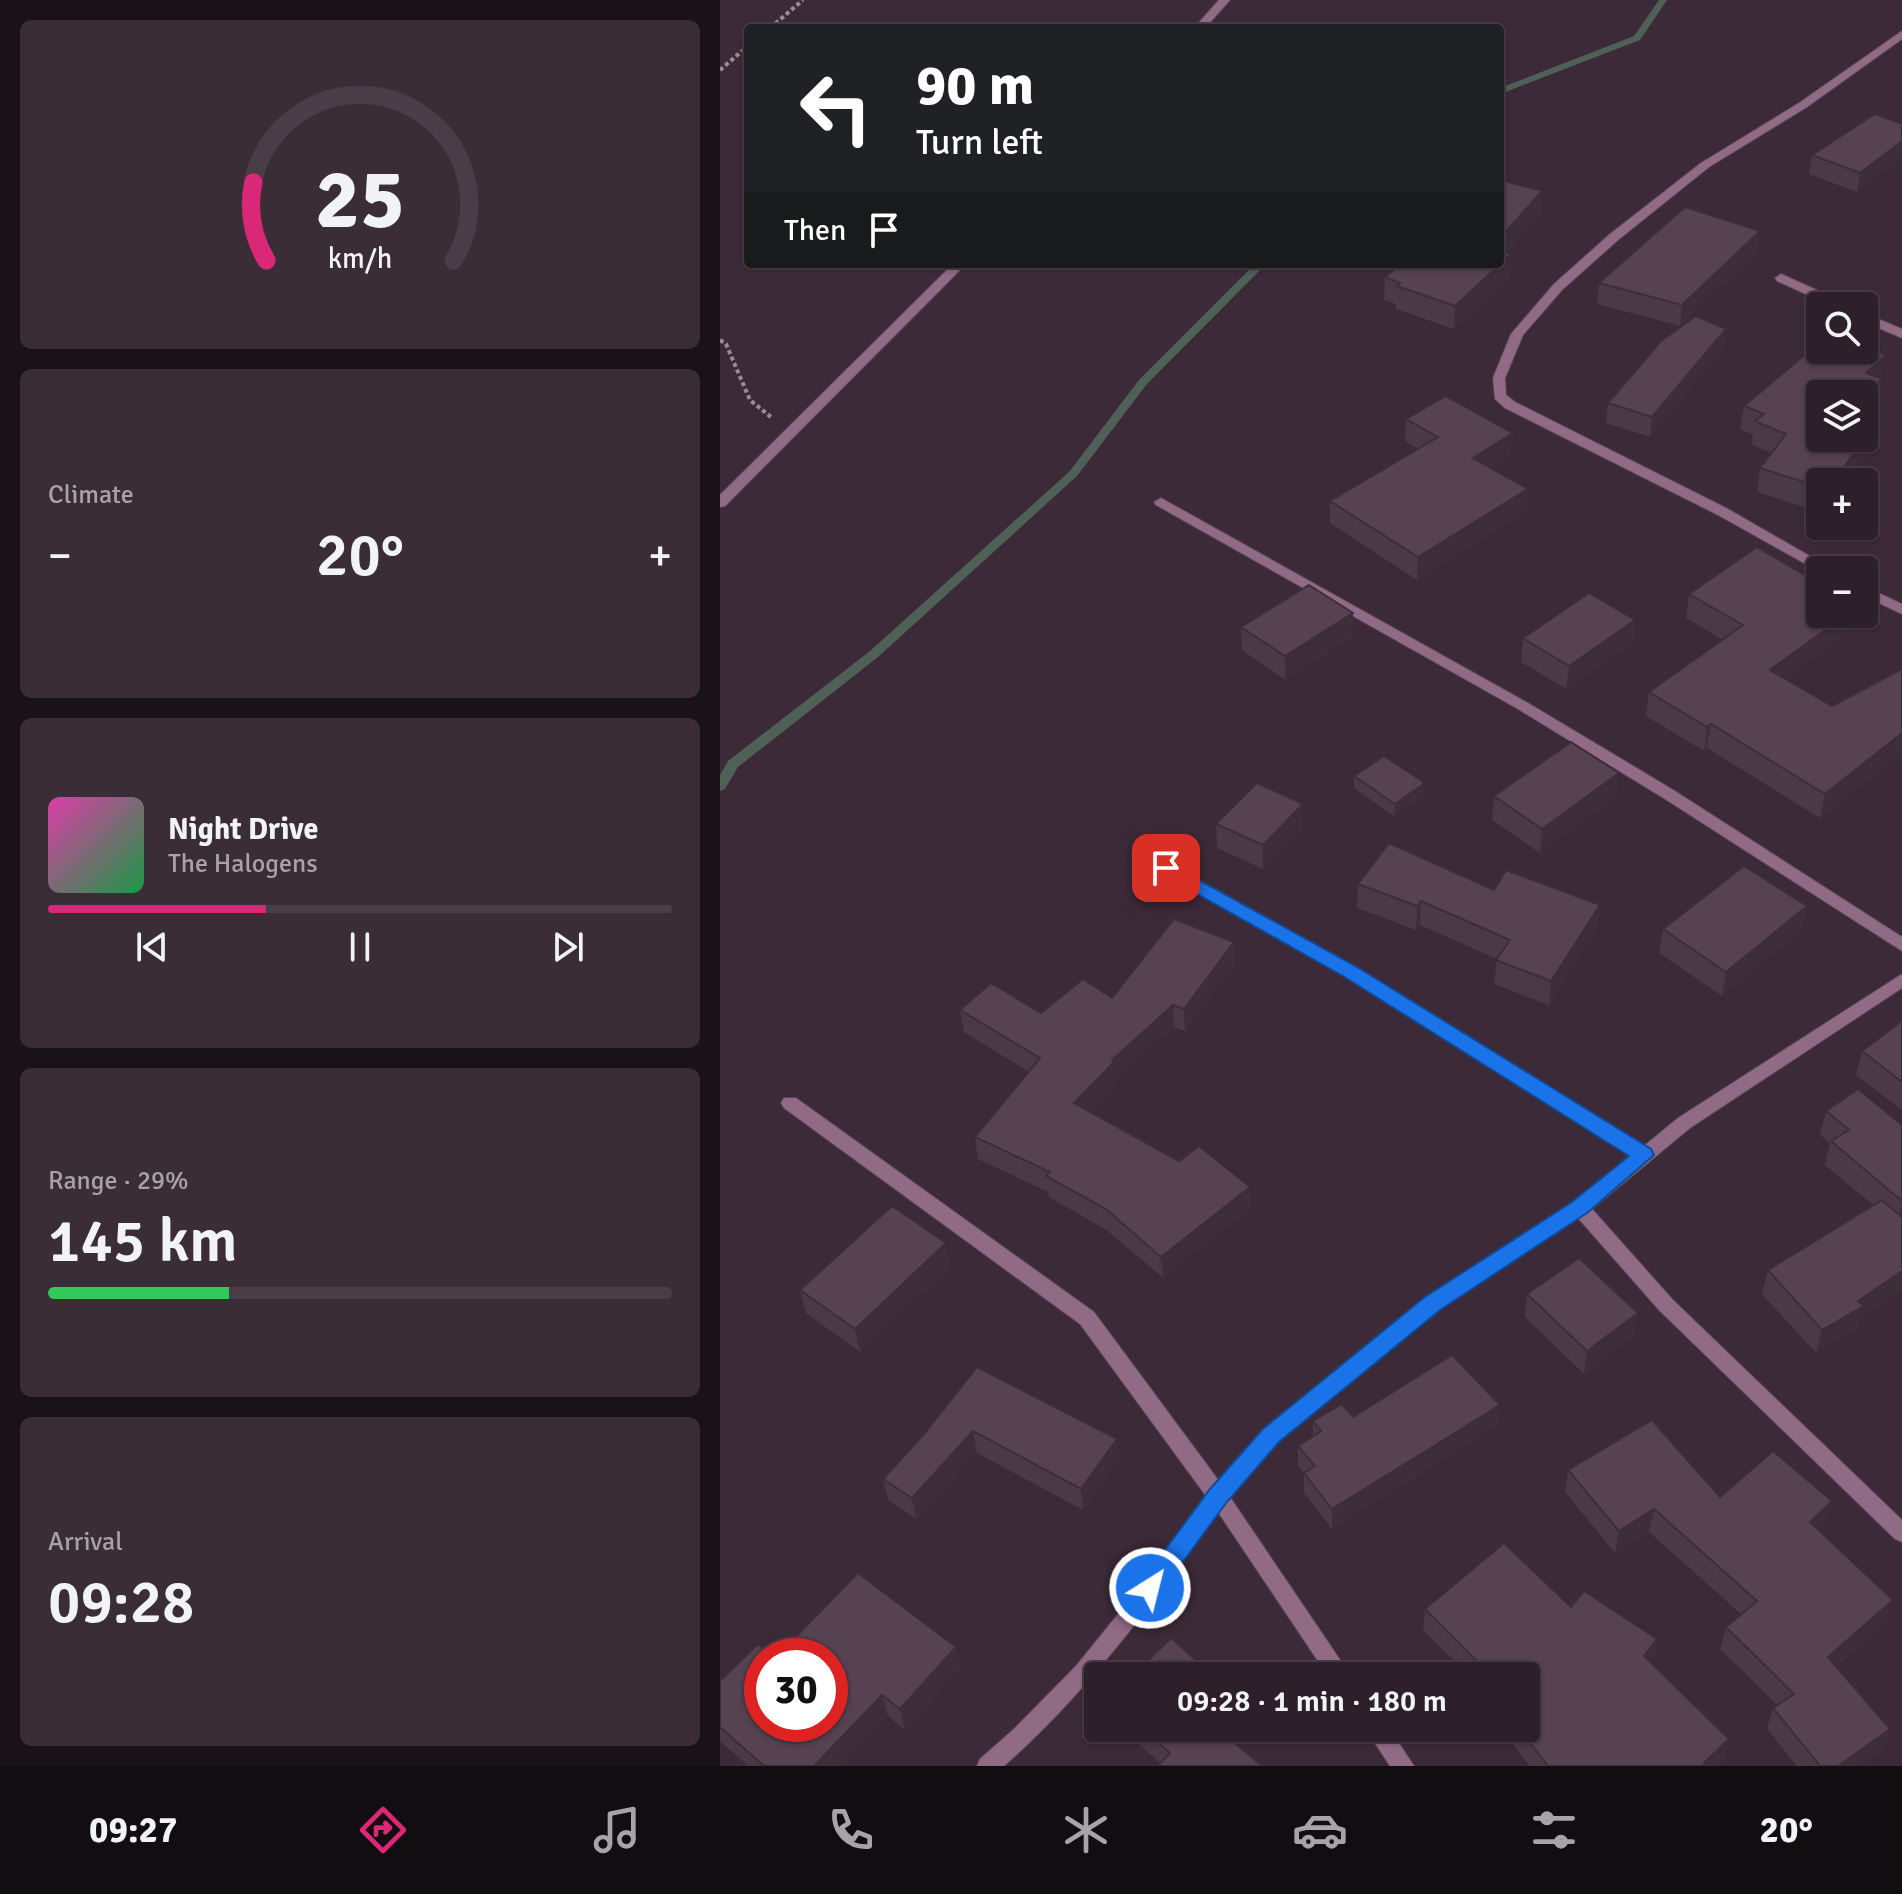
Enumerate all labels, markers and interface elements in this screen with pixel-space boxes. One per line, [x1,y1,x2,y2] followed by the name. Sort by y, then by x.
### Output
[916,51,1034,120] text: 90 m
[784,56,888,160] icon: left
[916,120,1043,165] text: Turn left
[315,148,405,250] text: 25
[862,208,906,252] icon: arrive
[784,212,846,249] text: Then
[328,241,392,276] text: km/h
[1806,292,1878,628] map controls
[1806,292,1878,364] button: search
[1806,380,1878,452] button: layers
[1806,468,1878,540] button: +
[48,479,134,511] text: Climate
[316,519,404,593] text: 20°
[48,529,72,583] text: −
[648,529,672,583] text: +
[1806,556,1878,628] button: −
[168,811,318,848] text: Night Drive
[1132,834,1200,902] pin
[1144,846,1188,890] icon: arrive
[168,848,318,880] text: The Halogens
[130,925,174,969] icon: previous
[338,925,382,969] icon: pause
[546,925,590,969] icon: next
[48,1165,189,1197] text: Range · 29%
[48,1205,237,1279] text: 145 km
[48,1526,123,1558] text: Arrival
[1108,1546,1192,1630] position arrow
[48,1566,195,1640] text: 09:28
[744,1638,848,1742] speed limit sign: 30
[1177,1683,1447,1720] text: 09:28 · 1 min · 180 m
[355,1802,411,1858] icon: directions
[589,1802,645,1858] icon: music
[823,1802,879,1858] icon: phone
[1058,1802,1114,1858] icon: climate
[1292,1802,1348,1858] icon: car
[1526,1802,1582,1858] icon: filters
[89,1808,177,1853] text: 09:27
[1760,1808,1813,1853] text: 20°

